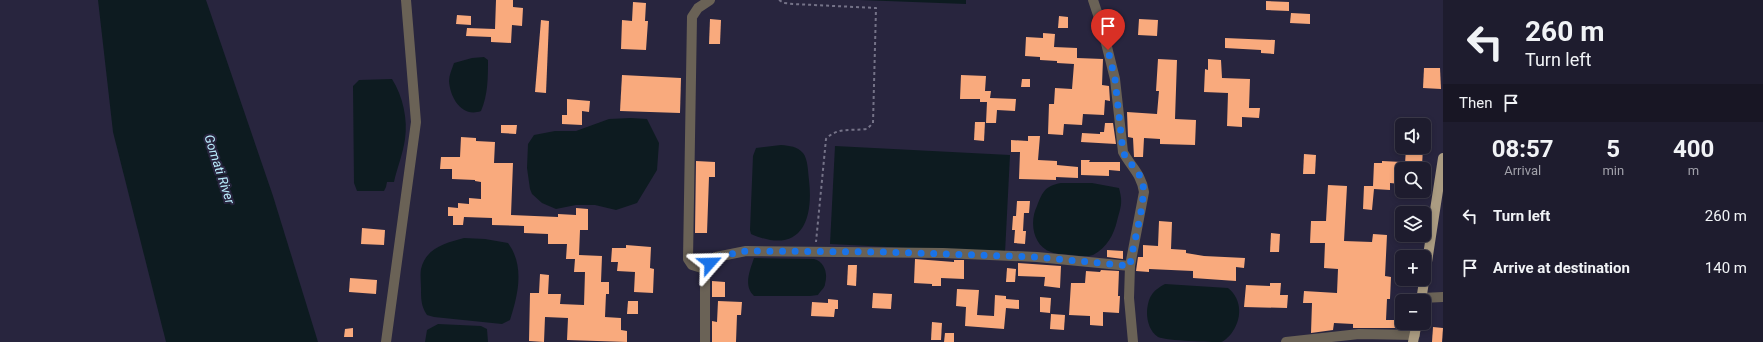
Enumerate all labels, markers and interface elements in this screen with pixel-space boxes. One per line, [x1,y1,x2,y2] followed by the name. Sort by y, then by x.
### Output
[1091,9,1125,50] pin
[1097,15,1119,37] icon: arrive
[1525,15,1604,48] text: 260 m
[1459,16,1511,68] icon: left
[1525,49,1591,70] text: Turn left
[1500,92,1522,114] icon: arrive
[1459,94,1492,112] text: Then
[1395,118,1431,330] map controls
[1395,118,1431,154] button: sound
[201,133,238,206] water label: Gomati River
[1492,135,1554,163] text: 08:57
[1606,135,1620,163] text: 5
[1673,135,1714,163] text: 400
[1395,162,1431,198] button: search
[1504,163,1541,178] text: Arrival
[1602,163,1624,178] text: min
[1688,163,1699,178] text: m
[1459,205,1481,227] icon: left
[1395,206,1431,242] button: layers
[1493,207,1550,225] text: Turn left
[1705,207,1747,225] text: 260 m
[689,242,731,284] position arrow
[1395,250,1431,286] button: +
[1459,257,1481,279] icon: arrive
[1493,259,1630,277] text: Arrive at destination
[1705,259,1747,277] text: 140 m
[1395,294,1431,330] button: −

